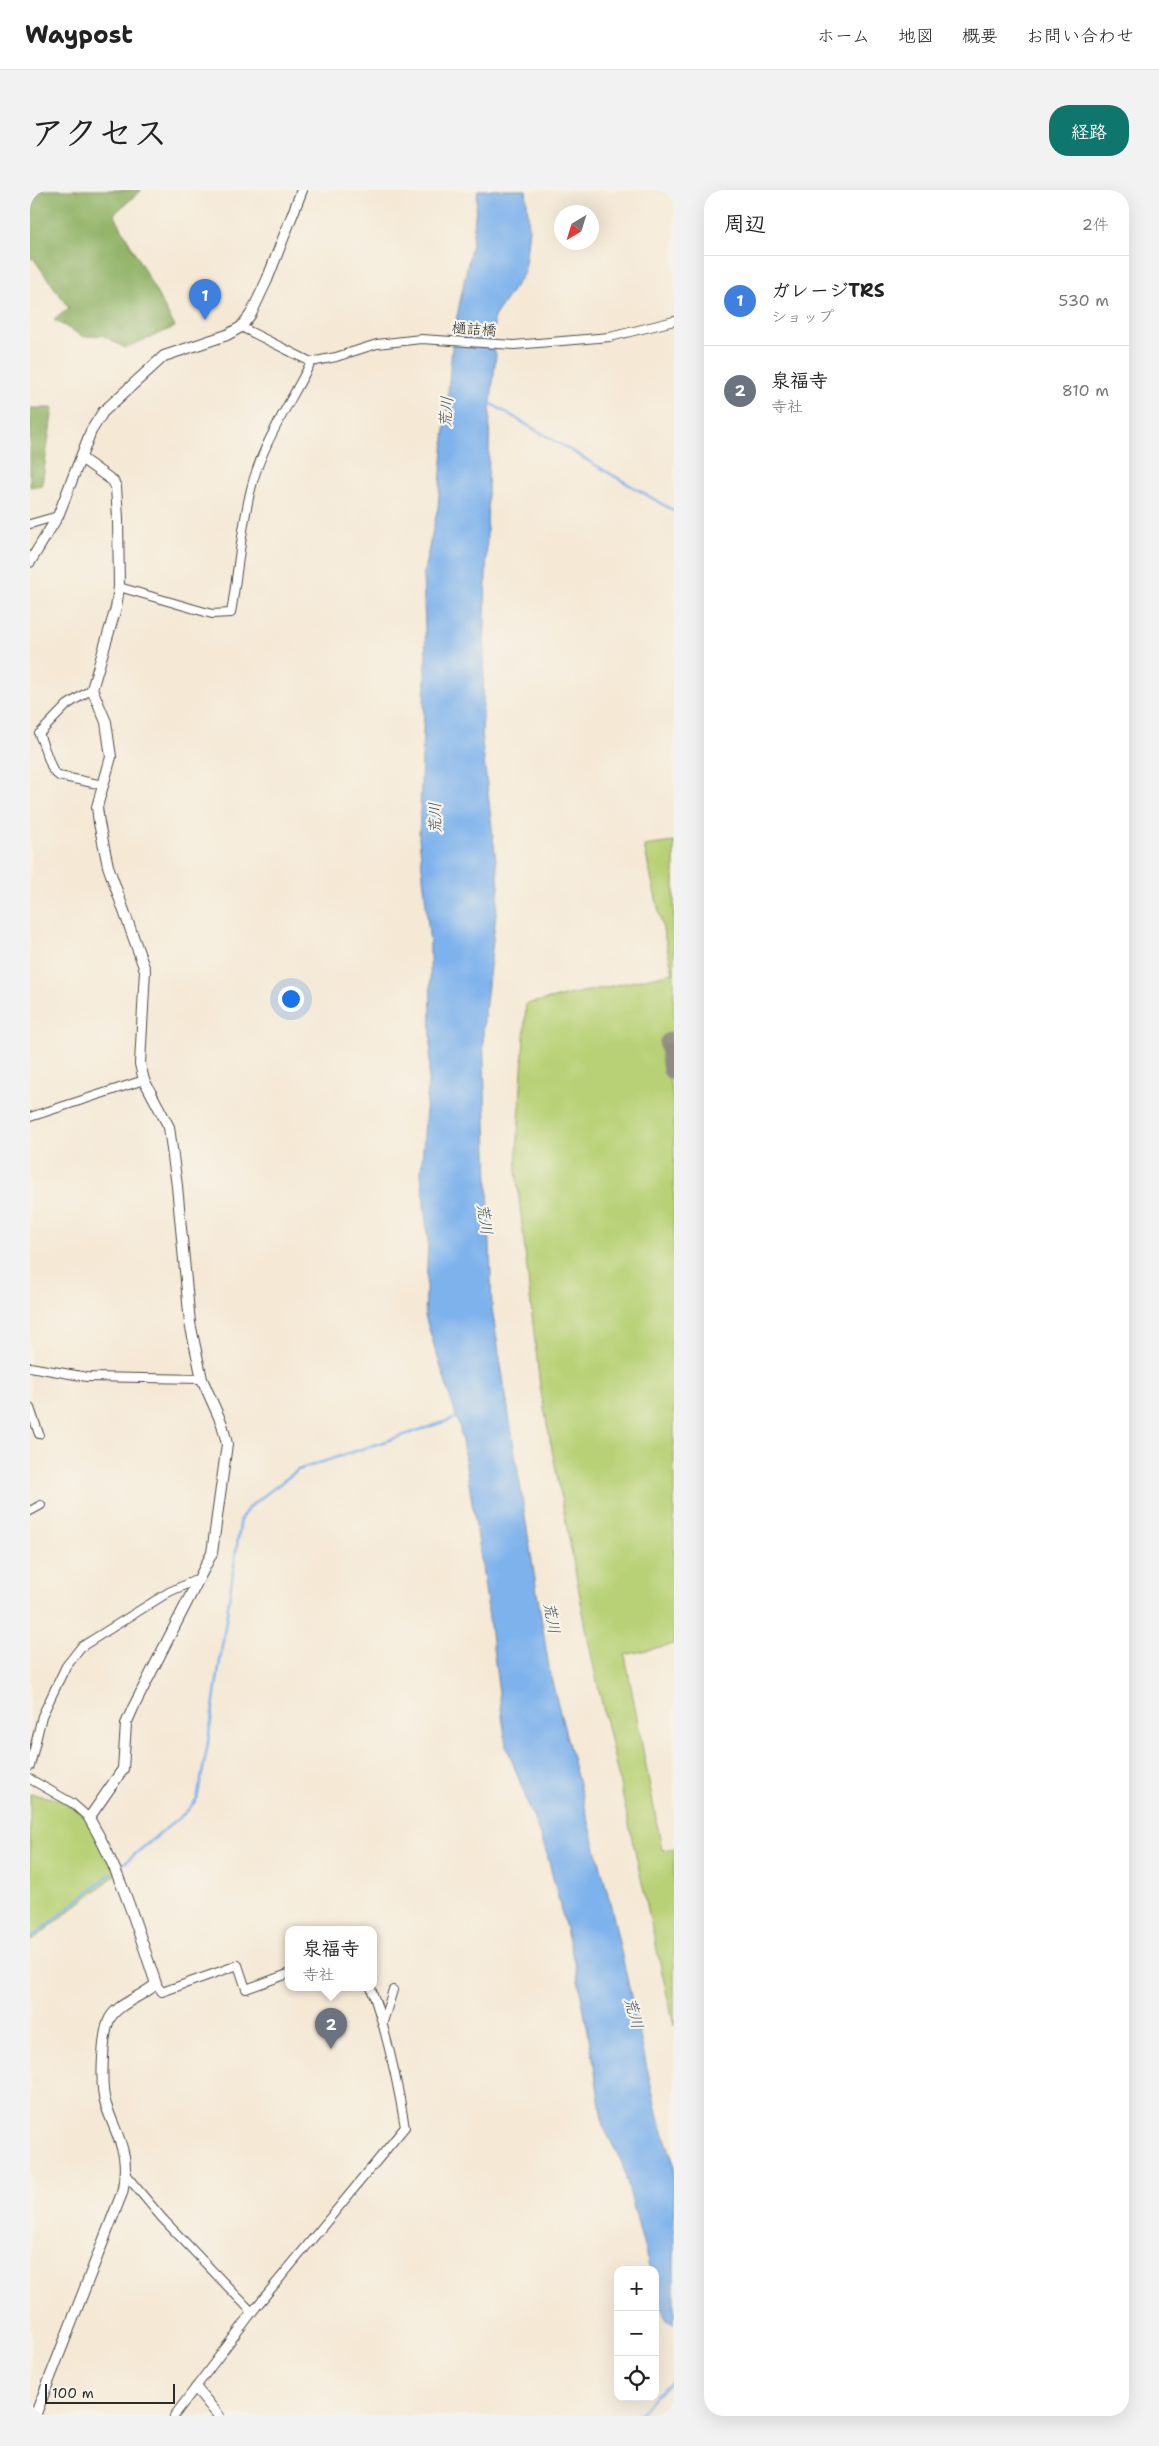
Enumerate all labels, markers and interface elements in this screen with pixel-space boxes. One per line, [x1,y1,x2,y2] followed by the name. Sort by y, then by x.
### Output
[25,19,133,51] text: Waypost
[817,24,870,48] text: ホーム
[898,24,934,48] text: 地図
[962,24,998,48] text: 概要
[1026,24,1134,48] text: お問い合わせ
[1049,105,1129,156] button: 経路
[30,109,168,156] text: アクセス
[554,205,599,250] north arrow
[724,210,766,238] text: 周辺
[1082,214,1109,235] text: 2件
[771,278,885,303] text: ガレージTRS
[189,279,221,320] pin: 1
[736,290,744,311] text: 1
[1059,290,1109,311] text: 530 m
[771,306,834,327] text: ショップ
[451,317,497,341] street label: 樋詰橋
[771,368,828,393] text: 泉福寺
[734,380,746,401] text: 2
[1062,380,1109,401] text: 810 m
[434,395,458,429] water label: 荒川
[771,396,803,417] text: 寺社
[424,802,446,834] water label: 荒川
[278,986,304,1012] your location
[472,1202,498,1236] water label: 荒川
[539,1600,565,1636] water label: 荒川
[285,1926,377,1991] popup
[302,1936,360,1961] text: 泉福寺
[302,1964,335,1985] text: 寺社
[620,1995,648,2031] water label: 荒川
[315,2008,347,2049] pin: 2
[614,2266,659,2401] map controls
[614,2266,659,2311] button: +
[614,2311,659,2356] button: −
[614,2356,659,2401] button: locate
[45,2381,175,2404] scale bar
[52,2384,94,2402] text: 100 m

